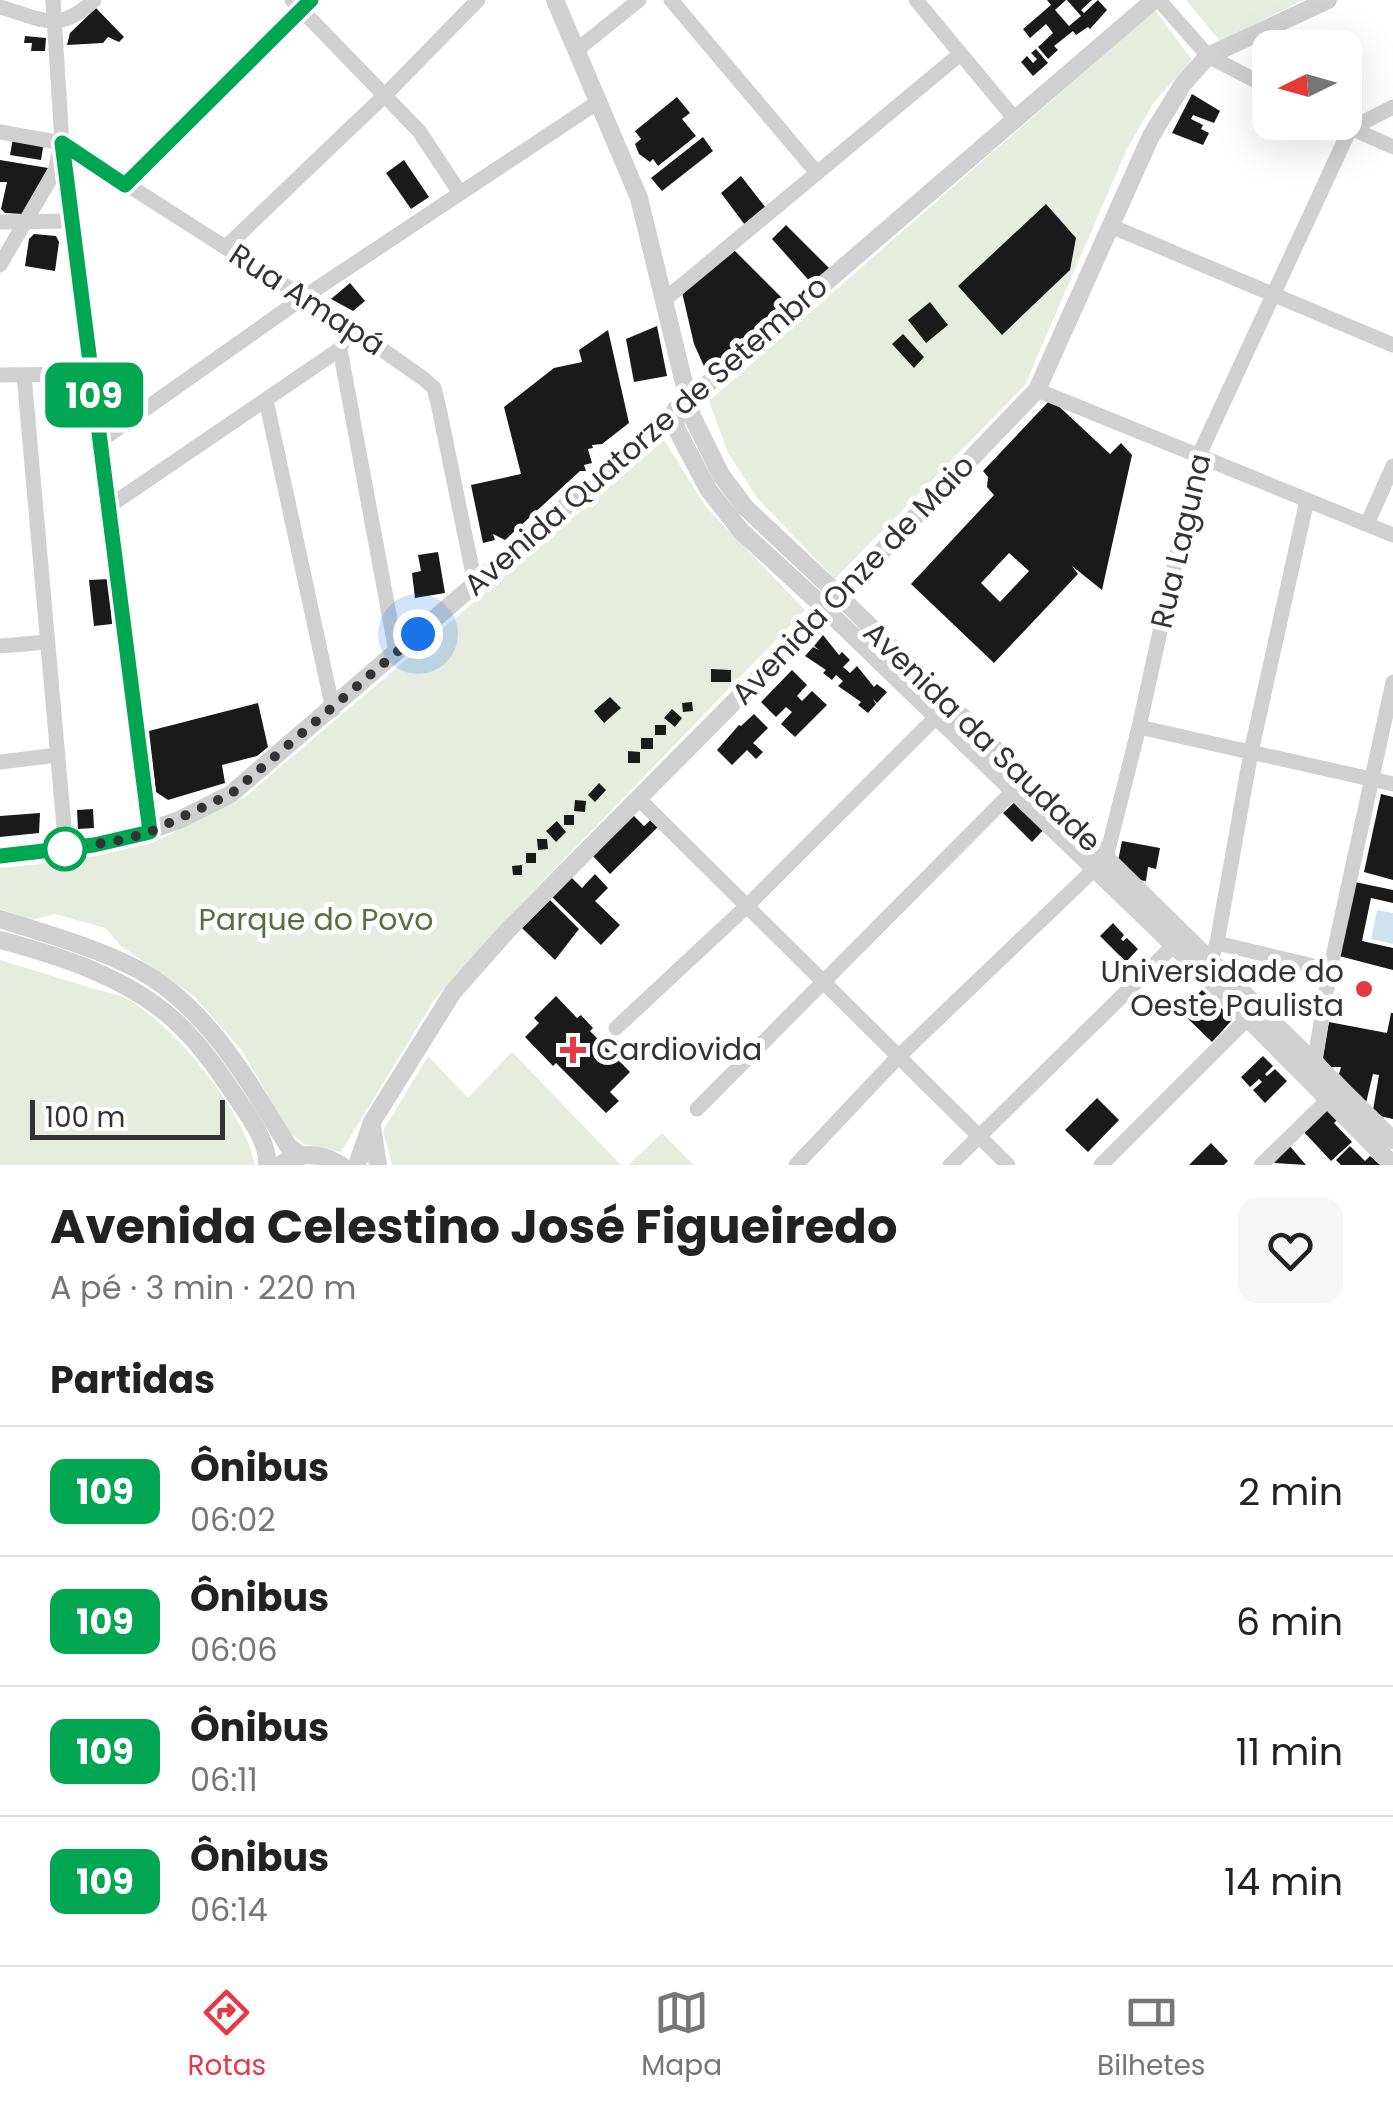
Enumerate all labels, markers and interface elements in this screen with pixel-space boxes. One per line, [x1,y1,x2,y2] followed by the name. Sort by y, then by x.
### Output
[1252,30,1362,140] north arrow
[1252,30,1362,140] map controls
[221,233,393,366] street label: Rua Amapá
[454,265,837,606] street label: Avenida Quatorze de Setembro
[36,362,152,428] line badge: 109
[65,371,123,420] text: 109
[721,445,984,715] street label: Avenida Onze de Maio
[1140,449,1221,632] street label: Rua Laguna
[393,609,443,659] your location
[854,611,1111,862] street label: Avenida da Saudade
[44,828,86,870] unlabelled marker
[198,898,434,941] park label: Parque do Povo
[1101,950,1344,1027] place label: Universidade do Oeste Paulista
[1353,978,1375,1000] marker: Universidade do Oeste Paulista
[596,1028,762,1071] place label: Cardiovida
[560,1037,586,1063] marker: Cardiovida
[30,1095,225,1140] scale bar
[45,1098,125,1137] text: 100 m
[50,1193,898,1260] text: Avenida Celestino José Figueiredo
[1238,1198,1343,1303] button: heart
[50,1265,356,1310] text: A pé · 3 min · 220 m
[50,1353,215,1406] text: Partidas
[190,1441,329,1494] text: Ônibus
[1238,1465,1343,1518] text: 2 min
[76,1467,134,1516] text: 109
[190,1497,276,1542] text: 06:02
[190,1571,329,1624] text: Ônibus
[1236,1595,1343,1648] text: 6 min
[76,1597,134,1646] text: 109
[190,1627,278,1672] text: 06:06
[190,1701,329,1754] text: Ônibus
[1236,1725,1343,1778] text: 11 min
[76,1727,134,1776] text: 109
[190,1757,258,1802] text: 06:11
[190,1831,329,1884] text: Ônibus
[1224,1855,1343,1908] text: 14 min
[76,1857,134,1906] text: 109
[190,1887,268,1932] text: 06:14
[188,1985,266,2087] tab: Rotas
[641,1985,722,2087] tab: Mapa
[1097,1985,1205,2087] tab: Bilhetes

